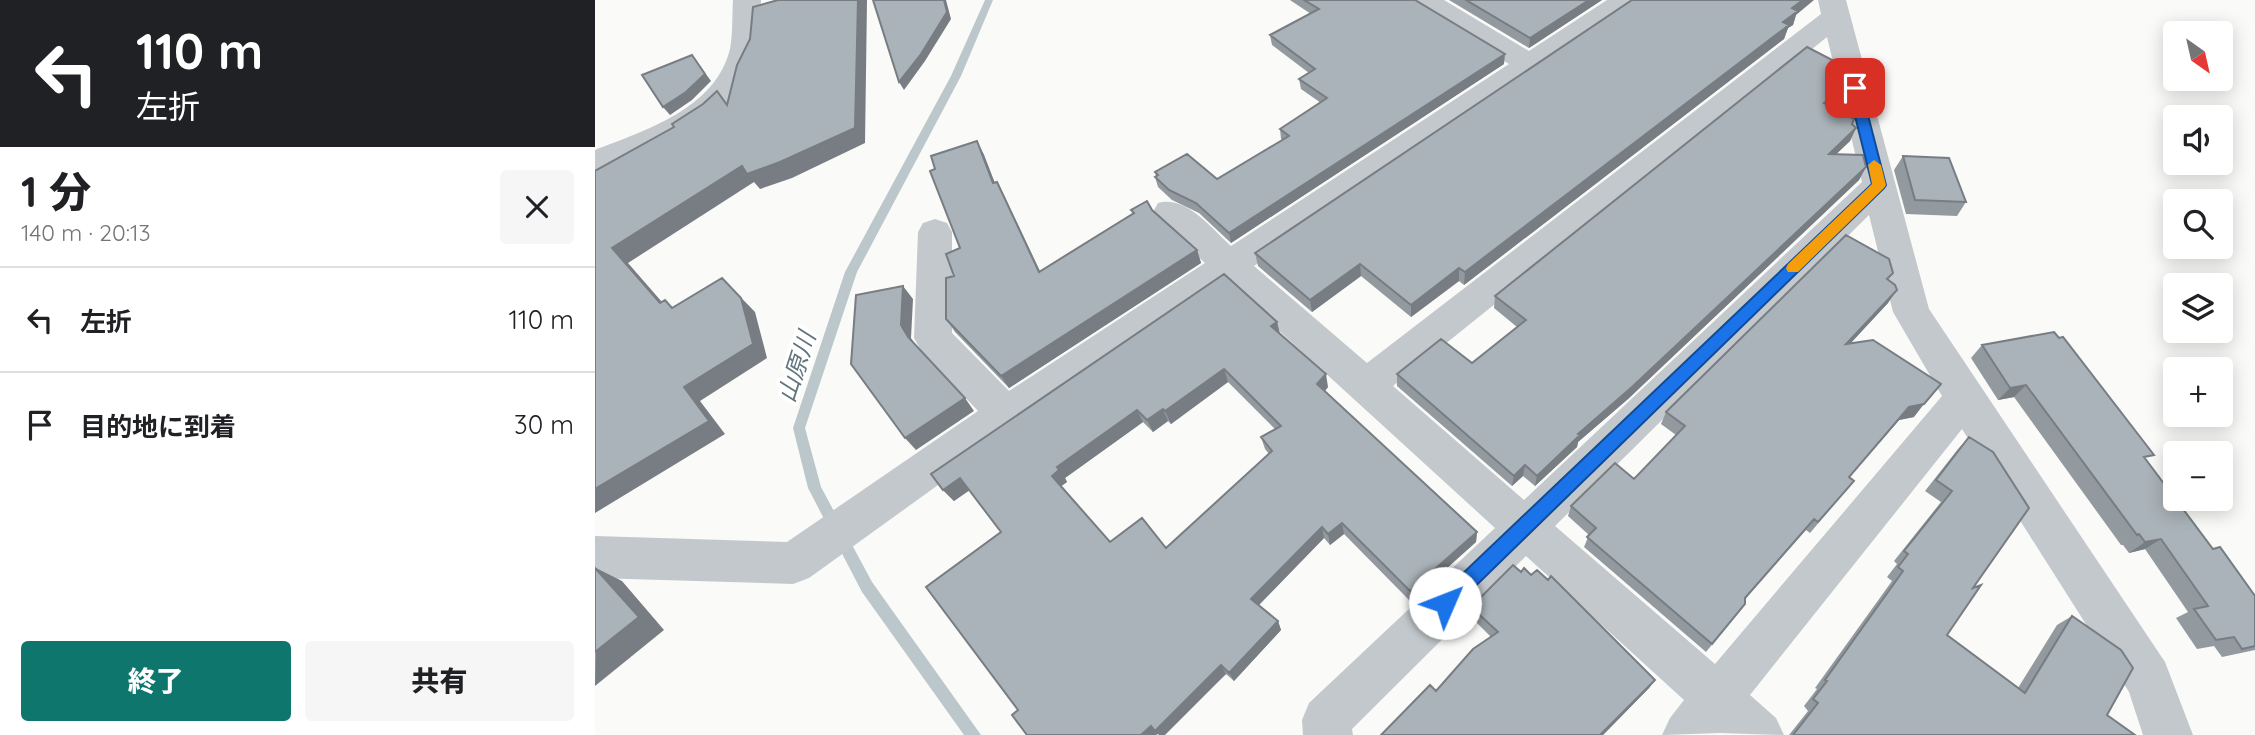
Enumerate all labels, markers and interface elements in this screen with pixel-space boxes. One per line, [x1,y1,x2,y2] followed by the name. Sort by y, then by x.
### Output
[136,20,263,81] text: 110 m
[2163,21,2233,91] north arrow
[2163,21,2233,511] map controls
[21,28,112,119] icon: left
[1825,58,1885,118] pin
[1836,69,1874,107] icon: arrive
[136,86,200,126] text: 左折
[2163,105,2233,175] button: sound
[21,165,91,218] text: 1 分
[500,170,574,244] button: close
[2163,189,2233,259] button: search
[21,218,151,247] text: 140 m · 20:13
[2163,273,2233,343] button: layers
[21,301,59,339] icon: left
[508,303,574,336] text: 110 m
[80,305,132,338] text: 左折
[771,325,822,406] water label: 山原川
[2163,357,2233,427] button: +
[21,406,59,444] icon: arrive
[514,408,574,441] text: 30 m
[80,410,236,443] text: 目的地に到着
[2163,441,2233,511] button: −
[1408,566,1482,640] position arrow
[21,641,291,721] button: 終了
[305,641,574,721] button: 共有

